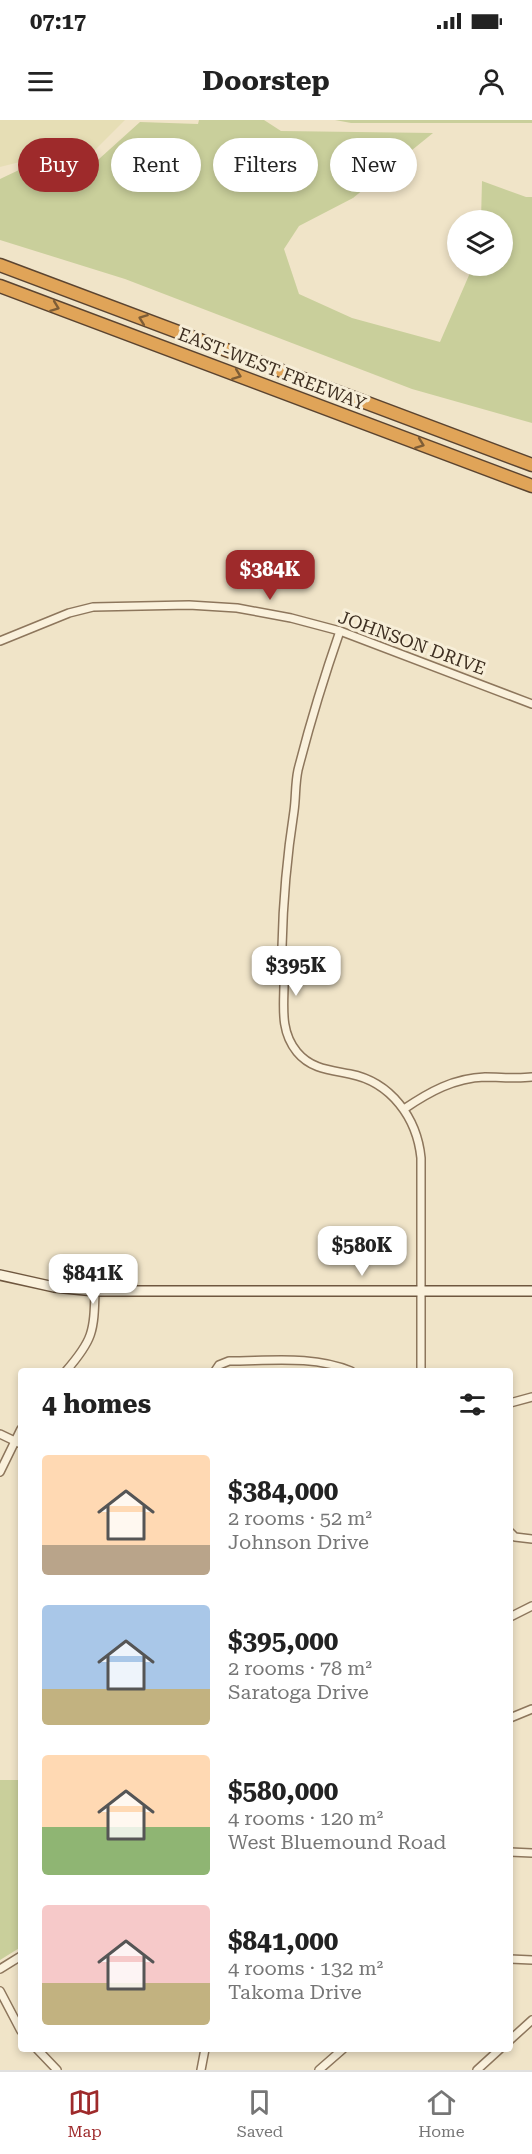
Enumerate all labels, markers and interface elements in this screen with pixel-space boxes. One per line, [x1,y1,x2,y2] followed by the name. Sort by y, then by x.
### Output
[30,9,86,34] text: 07:17
[24,65,57,98] icon: menu
[202,65,330,97] text: Doorstep
[475,65,508,98] icon: person
[18,138,99,192] chip: Buy
[111,138,201,192] chip: Rent
[213,138,318,192] chip: Filters
[330,138,417,192] chip: New
[447,210,513,276] map controls
[447,210,513,276] button: layers
[49,299,60,312] one-way arrow
[138,314,149,326] one-way arrow
[175,323,370,414] street label: EAST-WEST FREEWAY
[232,368,242,381] one-way arrow
[414,436,425,449] one-way arrow
[228,550,312,601] pin: $384K
[240,557,300,581] text: $384K
[336,606,489,679] street label: JOHNSON DRIVE
[254,946,338,997] pin: $395K
[266,953,326,977] text: $395K
[320,1226,404,1277] pin: $580K
[332,1233,392,1257] text: $580K
[51,1254,135,1305] pin: $841K
[63,1261,123,1285] text: $841K
[456,1388,489,1421] icon: filters
[42,1389,151,1419] text: 4 homes
[228,1476,338,1506] text: $384,000
[90,1479,162,1551] icon: home
[228,1506,372,1530] text: 2 rooms · 52 m²
[228,1530,369,1554] text: Johnson Drive
[228,1626,338,1656] text: $395,000
[90,1629,162,1701] icon: home
[228,1656,372,1680] text: 2 rooms · 78 m²
[228,1680,369,1704] text: Saratoga Drive
[228,1776,338,1806] text: $580,000
[90,1779,162,1851] icon: home
[228,1806,383,1830] text: 4 rooms · 120 m²
[228,1830,446,1854] text: West Bluemound Road
[228,1926,338,1956] text: $841,000
[90,1929,162,2001] icon: home
[228,1956,383,1980] text: 4 rooms · 132 m²
[228,1980,362,2004] text: Takoma Drive
[68,2086,102,2141] tab: Map
[237,2086,283,2141] tab: Saved
[418,2086,465,2141] tab: Home

